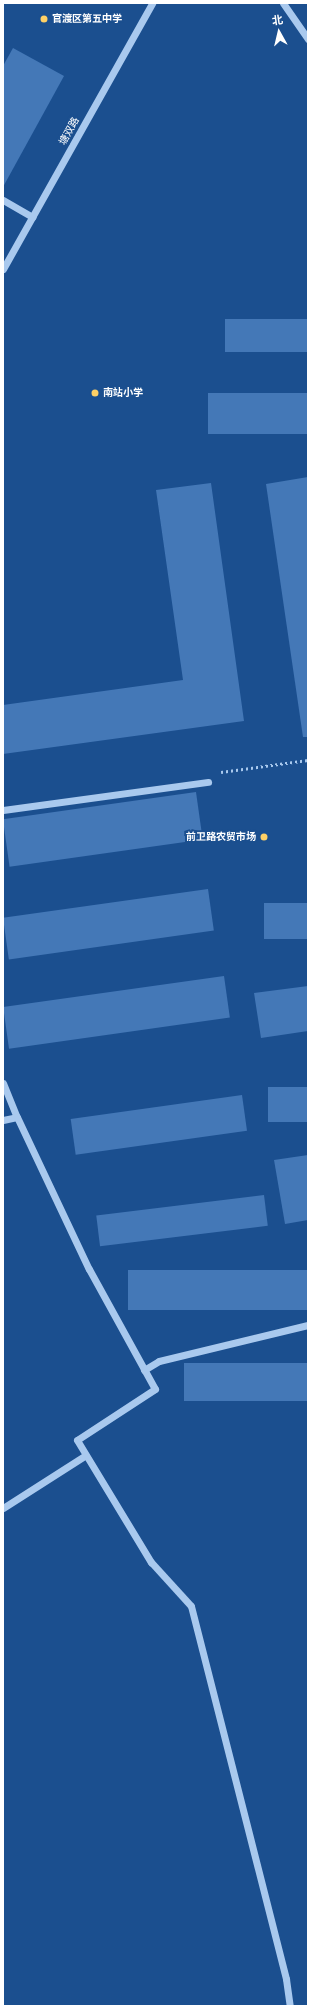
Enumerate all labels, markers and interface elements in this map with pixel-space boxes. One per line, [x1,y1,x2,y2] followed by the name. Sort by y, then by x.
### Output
[271,11,284,28] text: 北
[259,12,299,52] north arrow
[52,13,122,25] place label: 官渡区第五中学
[39,14,49,24] marker: 官渡区第五中学
[56,115,82,147] street label: 塘双路
[103,387,143,399] place label: 南站小学
[90,388,100,398] marker: 南站小学
[186,831,256,843] place label: 前卫路农贸市场
[259,832,269,842] marker: 前卫路农贸市场

